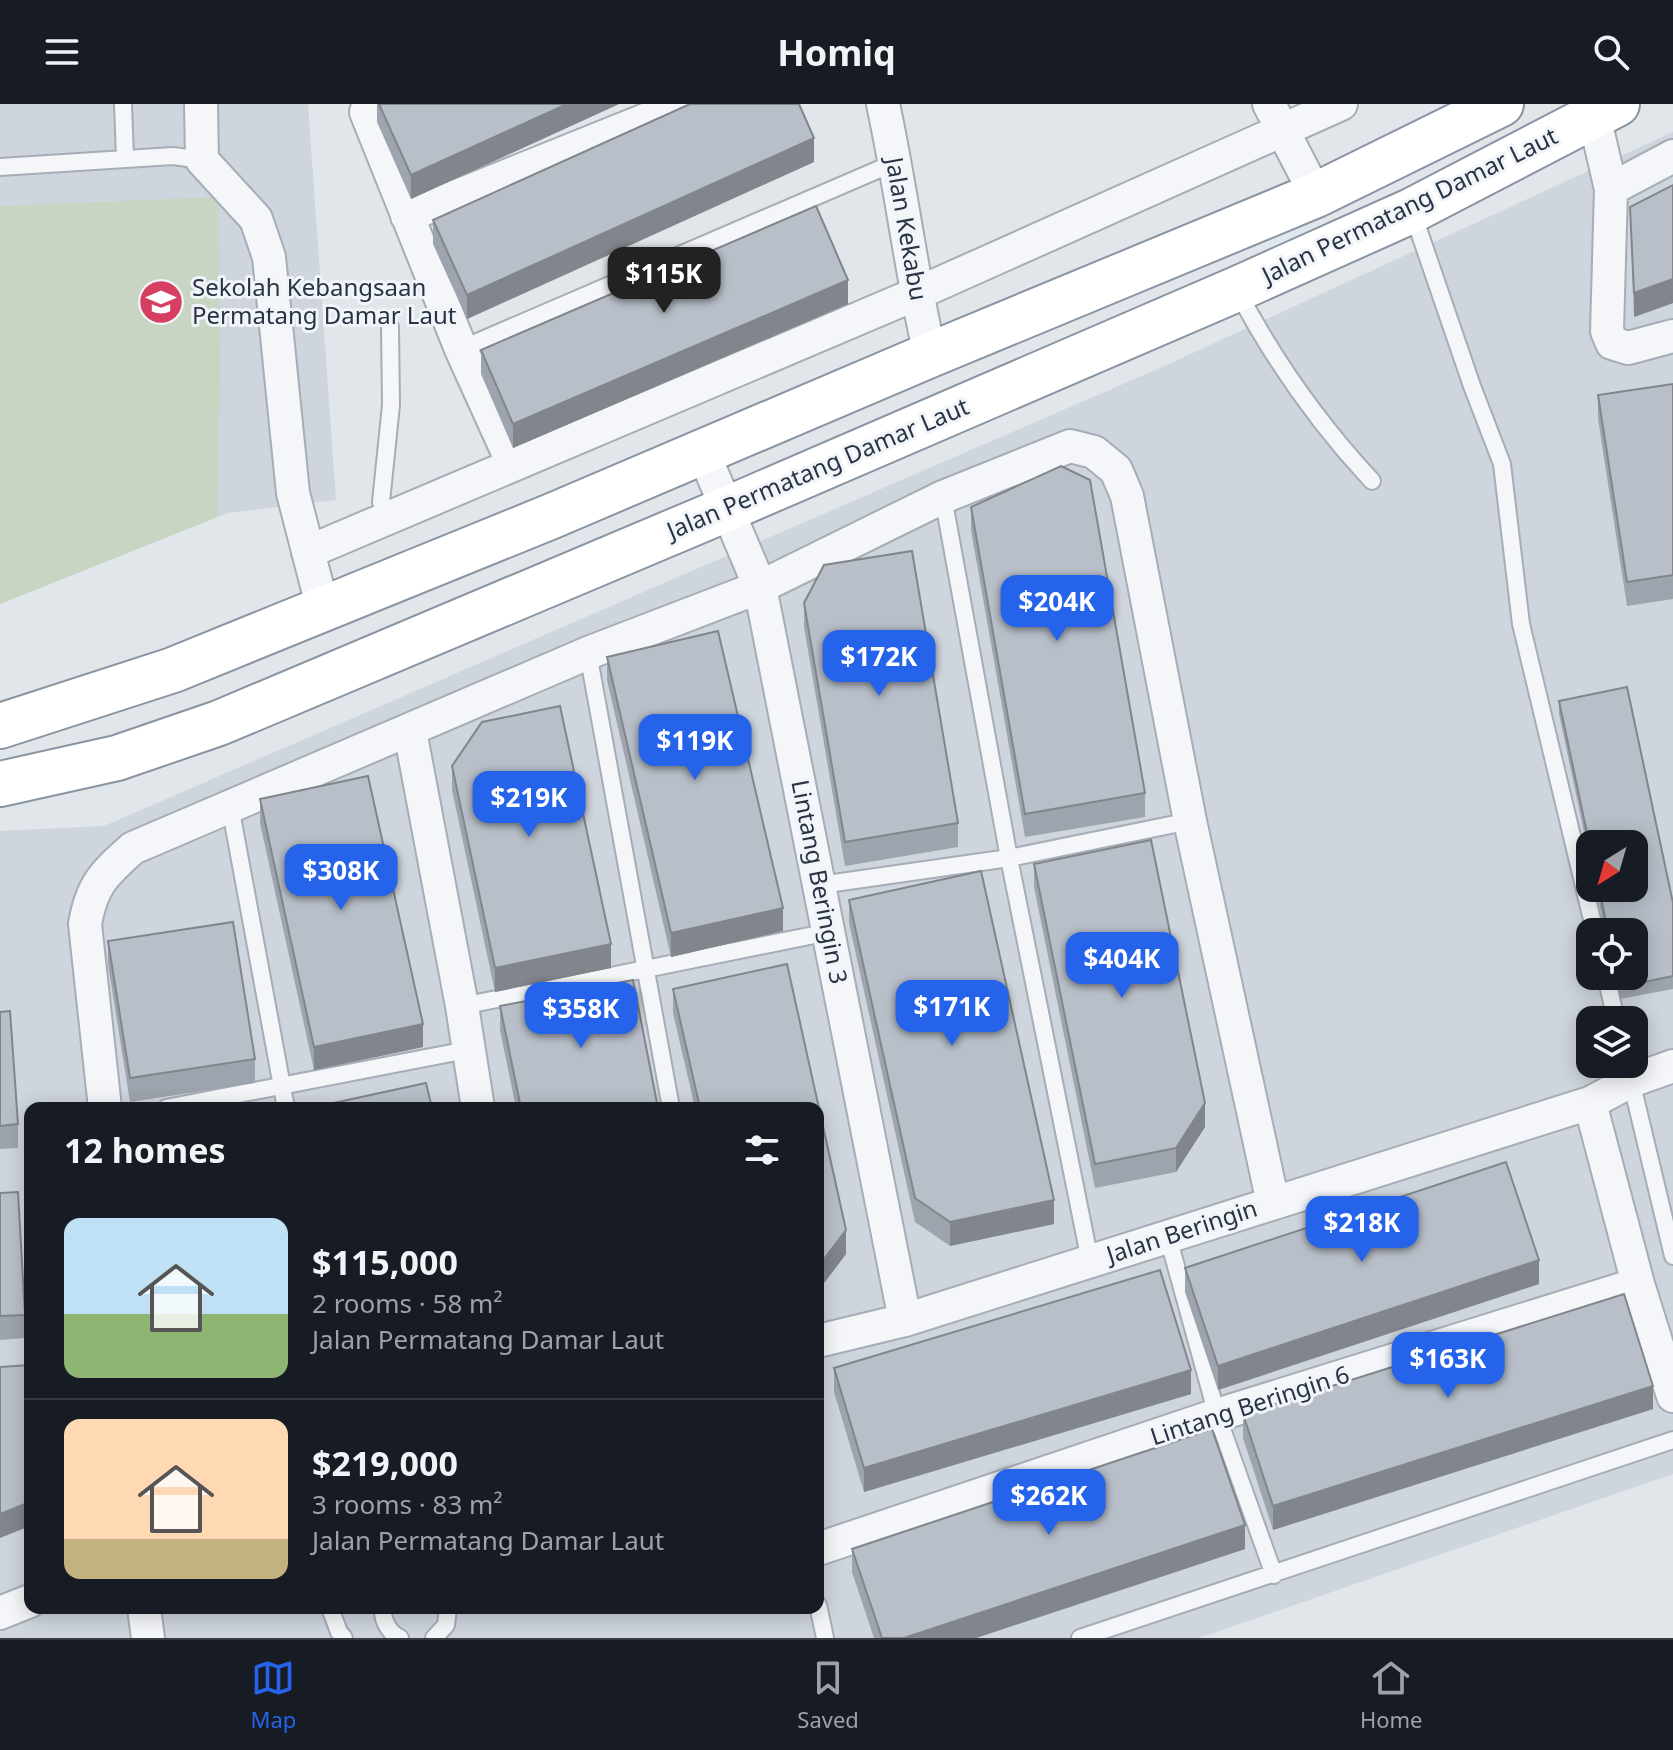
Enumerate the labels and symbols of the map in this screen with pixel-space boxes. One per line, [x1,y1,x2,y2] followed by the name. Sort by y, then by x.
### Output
[1254,118,1563,292] street label: Jalan Permatang Damar Laut
[878,152,936,303] street label: Jalan Kekabu
[608,247,720,315] pin: $115K
[192,270,457,331] place label: Sekolah Kebangsaan Permatang Damar Laut
[137,278,185,326] school or university icon: Sekolah Kebangsaan Permatang Damar Laut
[659,389,974,547] street label: Jalan Permatang Damar Laut
[1001,575,1113,643] pin: $204K
[823,630,935,698] pin: $172K
[639,714,751,782] pin: $119K
[473,771,585,839] pin: $219K
[784,777,856,987] street label: Lintang Beringin 3
[1576,830,1648,902] north arrow
[285,844,397,912] pin: $308K
[1066,932,1178,1000] pin: $404K
[896,980,1008,1048] pin: $171K
[525,982,637,1050] pin: $358K
[1100,1191,1261,1271] street label: Jalan Beringin
[1306,1196,1418,1264] pin: $218K
[1392,1332,1504,1400] pin: $163K
[1146,1357,1353,1452] street label: Lintang Beringin 6
[993,1469,1105,1537] pin: $262K

